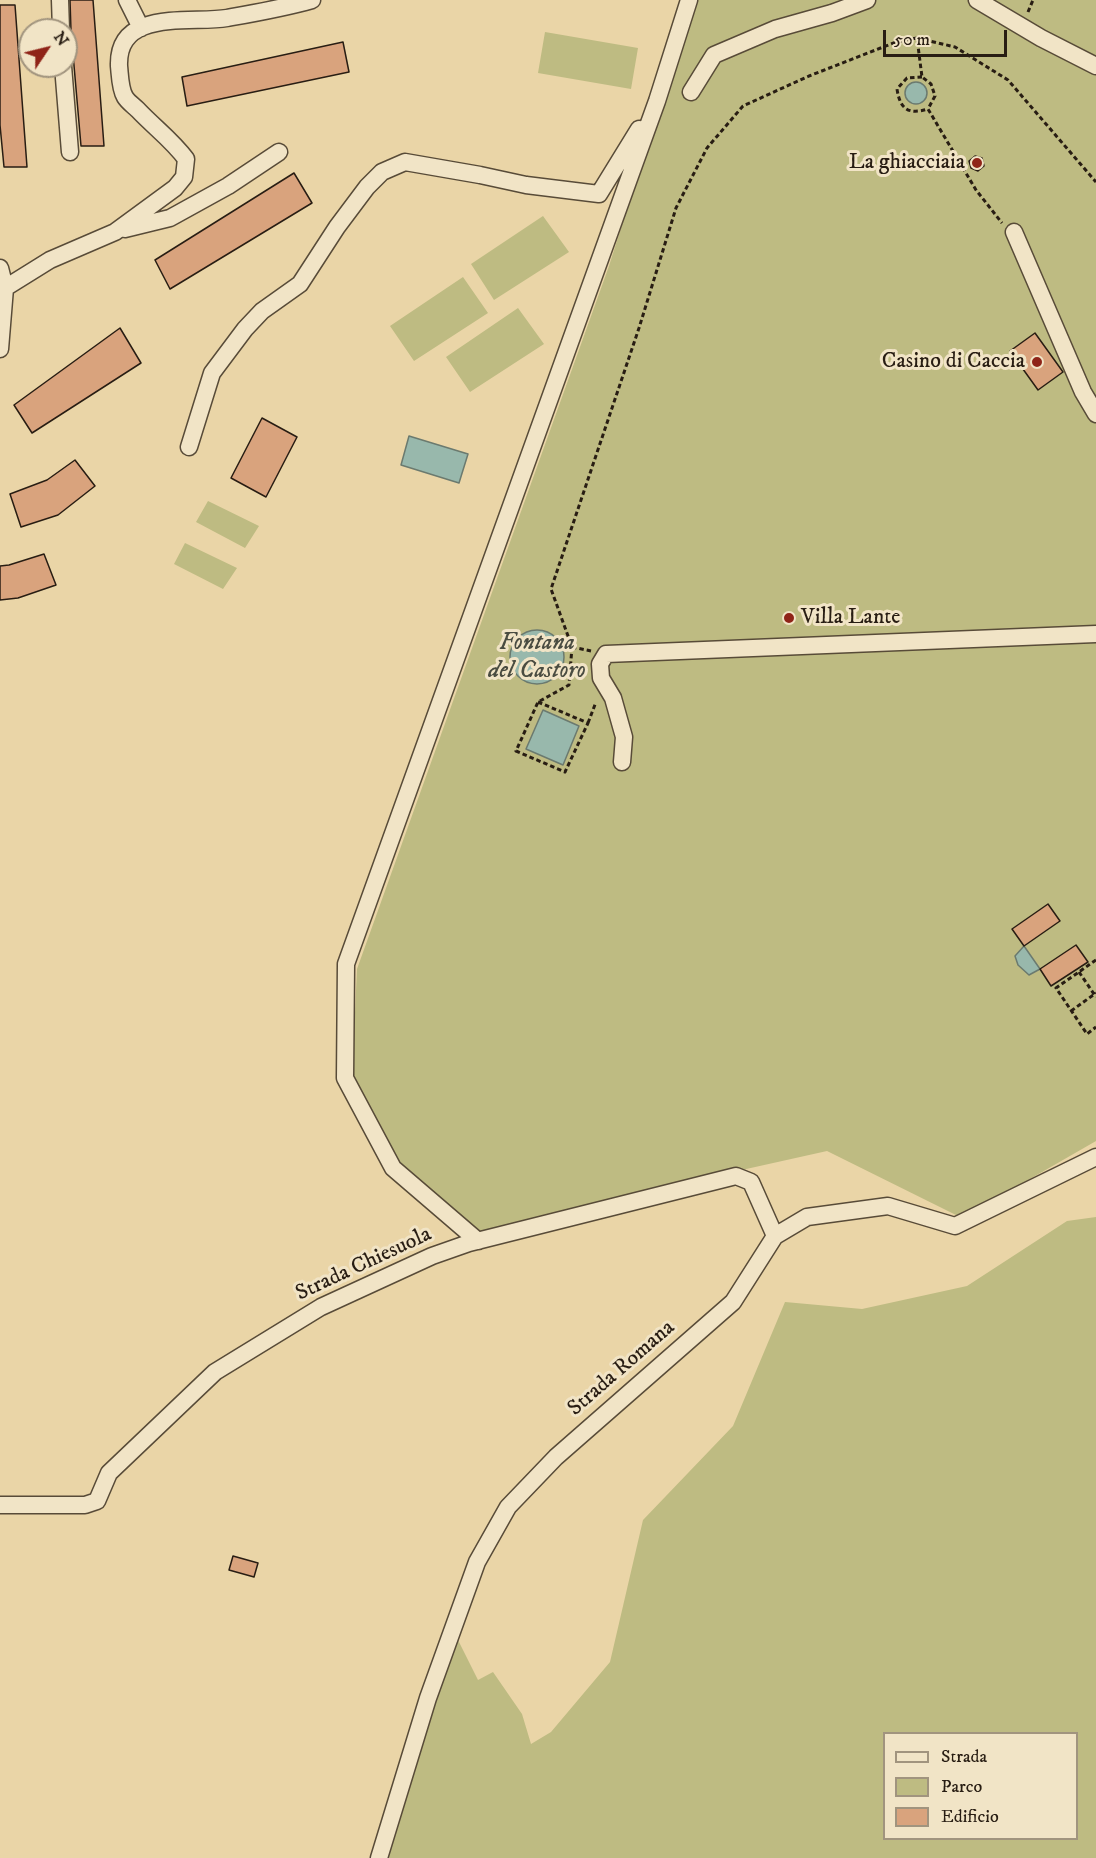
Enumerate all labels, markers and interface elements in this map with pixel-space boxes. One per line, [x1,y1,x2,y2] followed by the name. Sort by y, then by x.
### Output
[18,18,78,78] north arrow
[886,18,1010,56] scale bar
[49,28,73,50] text: N
[894,29,930,51] text: 50 m
[849,150,965,176] place label: La ghiacciaia
[970,156,984,170] marker: La ghiacciaia
[882,349,1025,375] place label: Casino di Caccia
[1030,355,1044,369] marker: Casino di Caccia
[801,605,900,631] place label: Villa Lante
[782,611,796,625] marker: Villa Lante
[488,630,586,686] water label: Fontana del Castoro
[292,1222,436,1308] street label: Strada Chiesuola
[563,1315,681,1423] street label: Strada Romana
[883,1732,1078,1840] legend
[941,1746,987,1768] text: Strada
[941,1776,982,1798] text: Parco
[941,1806,999,1828] text: Edificio

